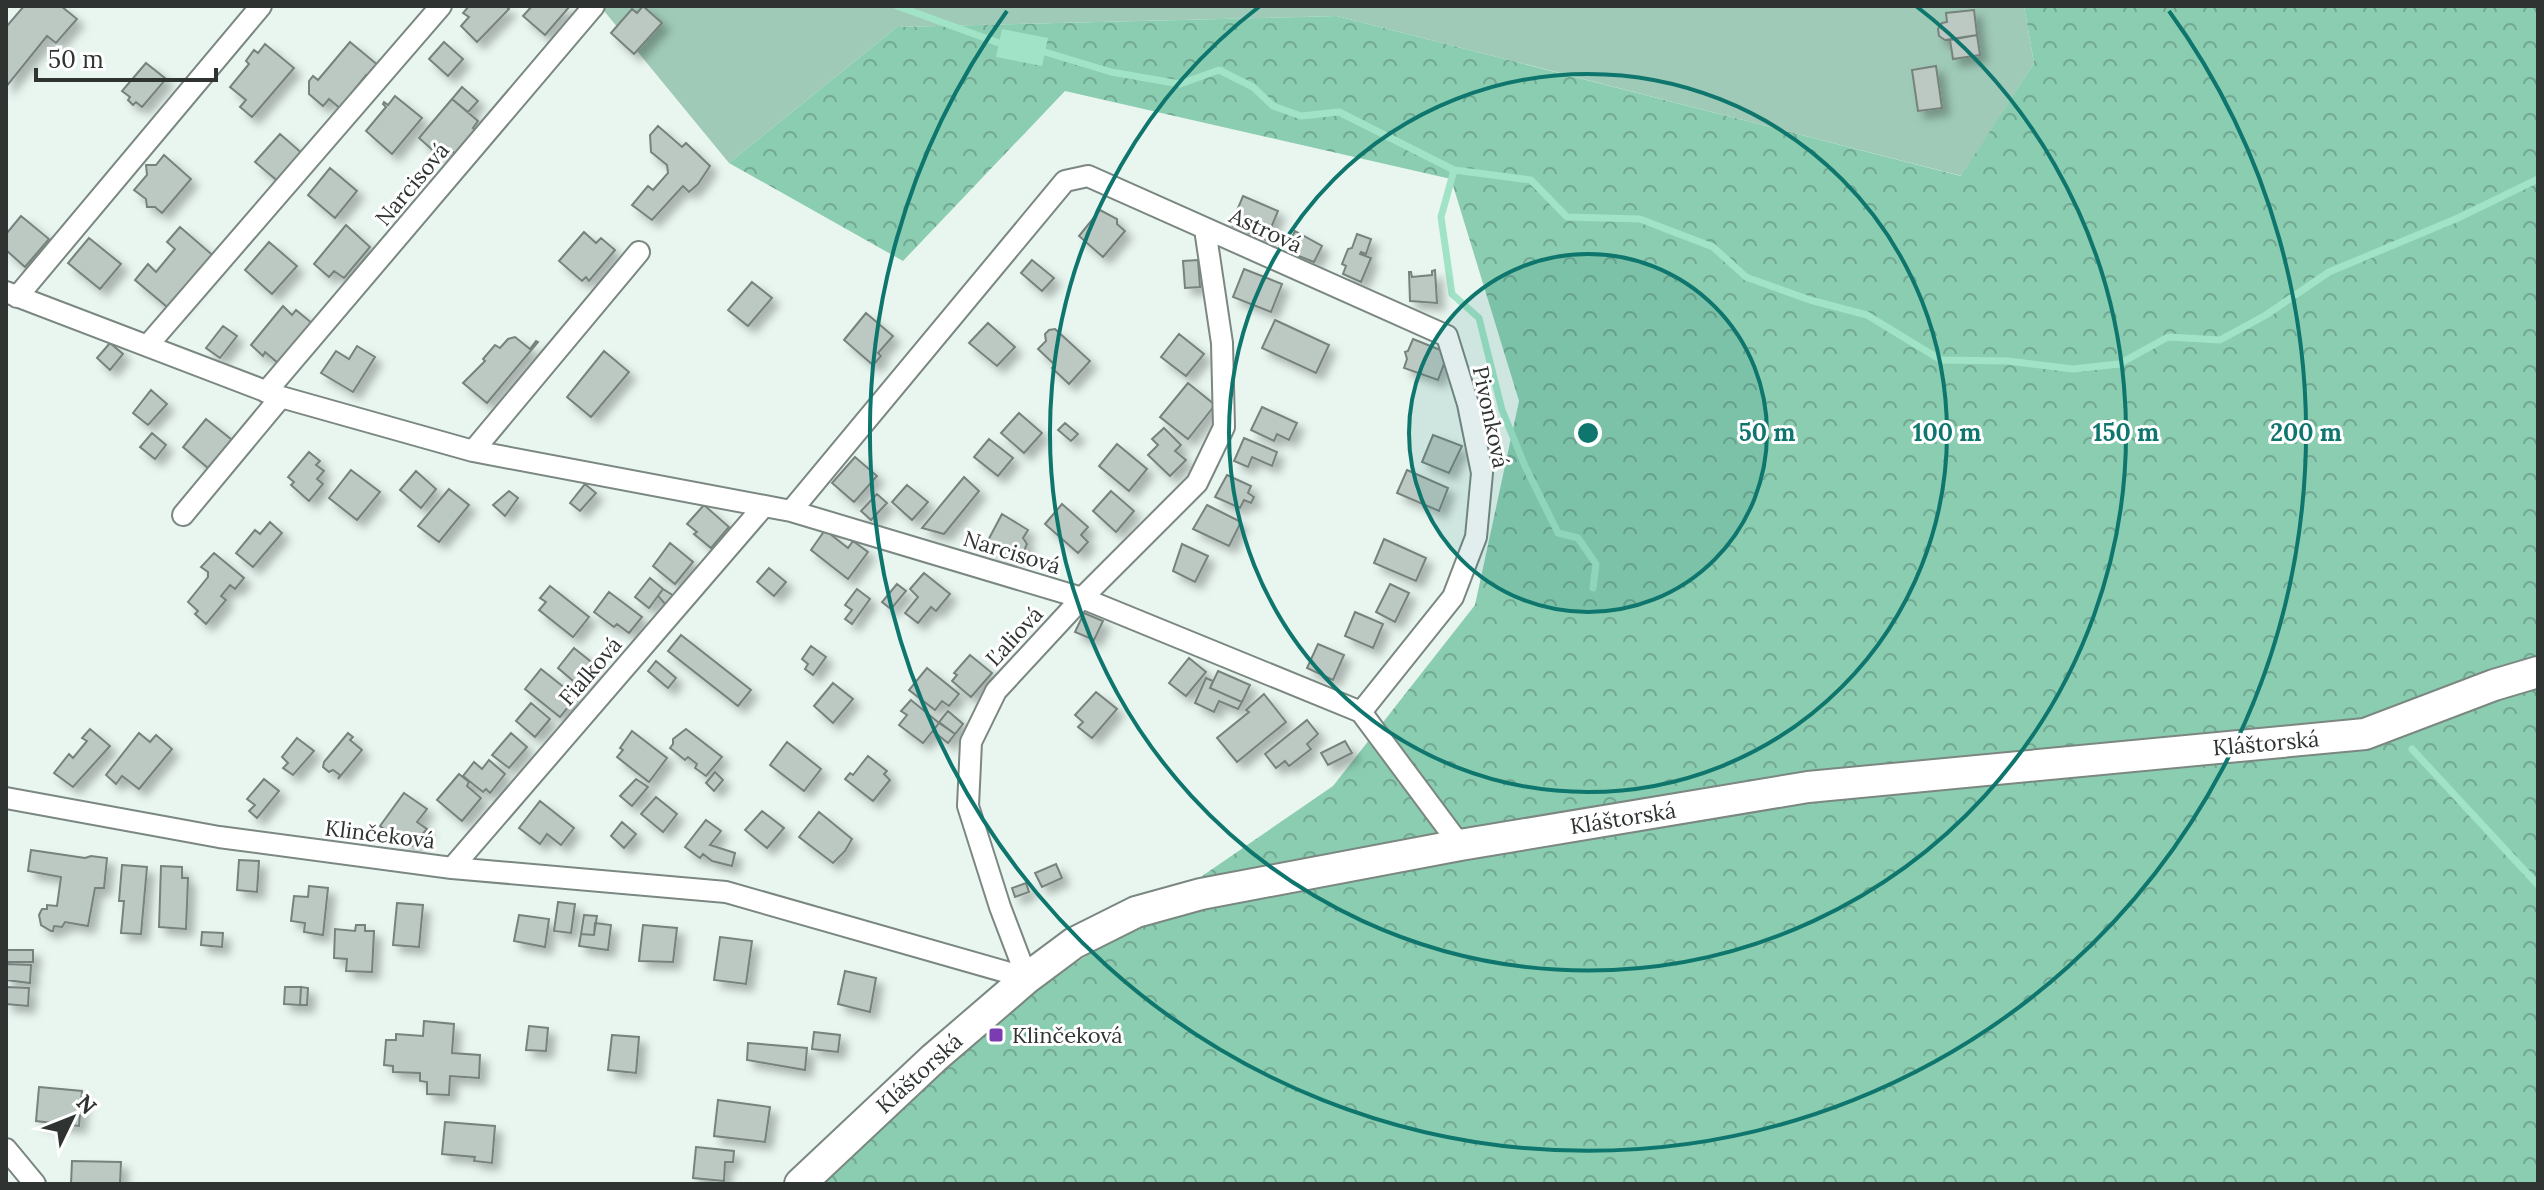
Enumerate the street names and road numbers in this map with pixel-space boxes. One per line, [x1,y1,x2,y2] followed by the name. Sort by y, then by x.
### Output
[369,137,455,231] street label: Narcisová
[1224,201,1307,259] street label: Astrová
[1467,364,1515,470] street label: Pivonková
[960,524,1064,580] street label: Narcisová
[979,600,1049,672] street label: Ľaliová
[552,631,628,711] street label: Fialková
[2212,724,2320,762] street label: Kláštorská
[1568,796,1678,840] street label: Kláštorská
[323,813,437,855] street label: Klinčeková
[870,1027,968,1119] street label: Kláštorská

